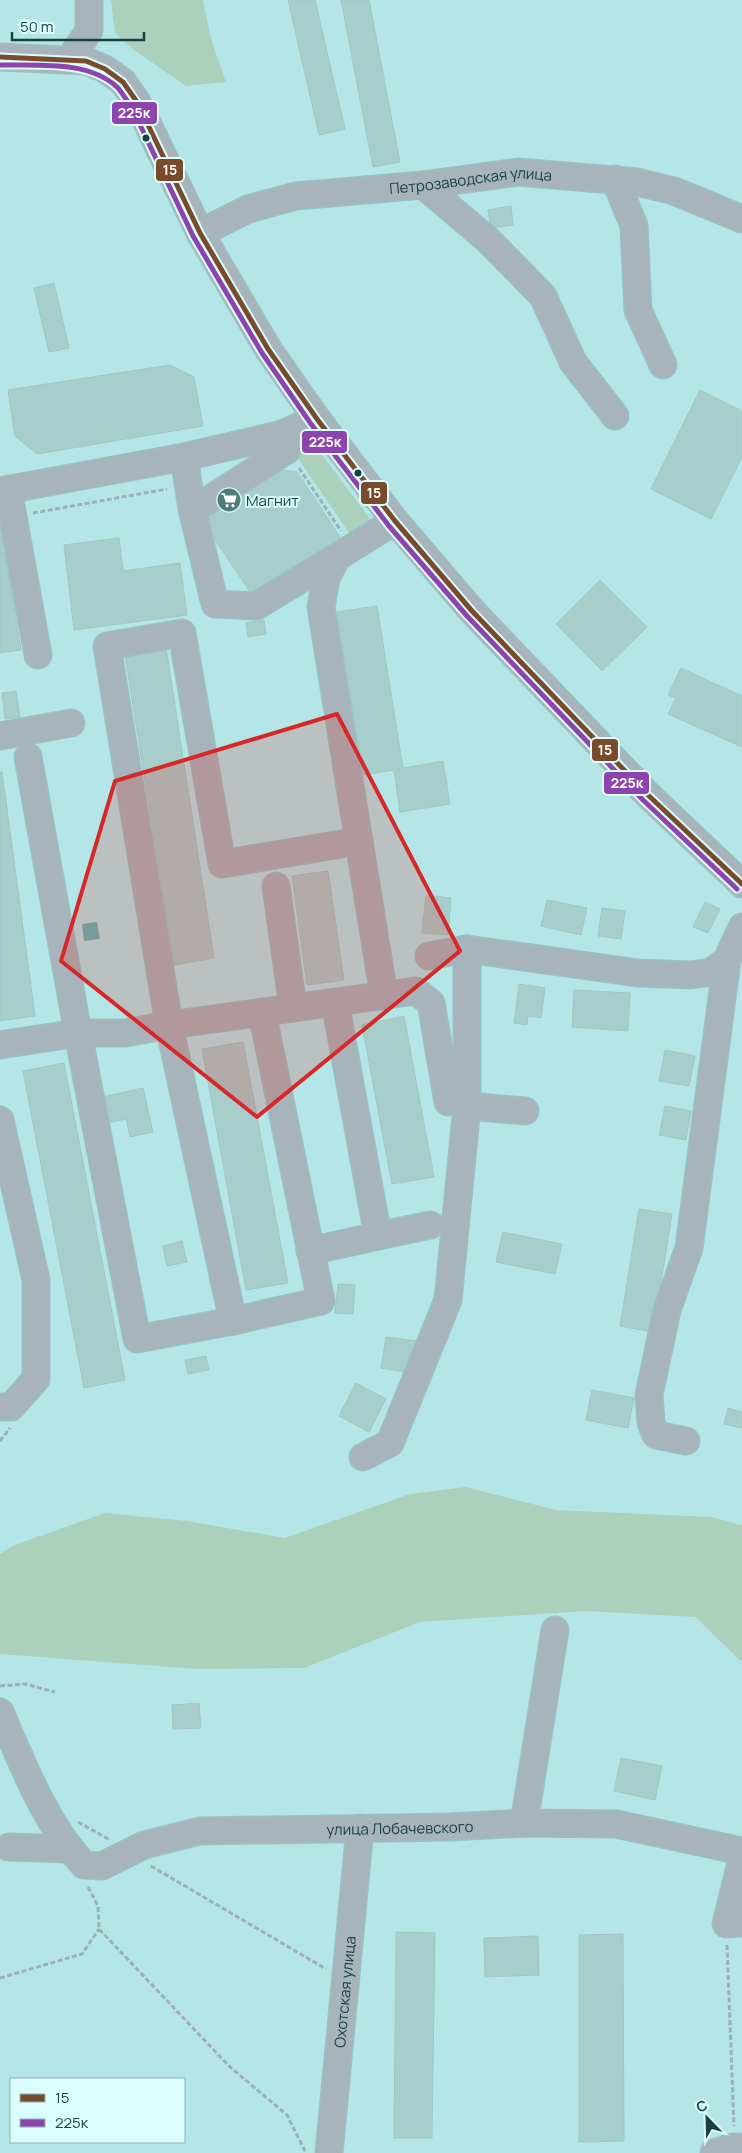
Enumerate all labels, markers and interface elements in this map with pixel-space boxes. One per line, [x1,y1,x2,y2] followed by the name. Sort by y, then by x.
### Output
[12,10,145,42] scale bar
[20,16,54,37] text: 50 m
[111,101,158,125] line badge: 225к
[118,103,151,122] text: 225к
[141,133,151,143] unlabelled marker
[155,158,184,182] line badge: 15
[163,160,177,179] text: 15
[388,161,553,198] street label: Петрозаводская улица
[301,430,348,454] line badge: 225к
[309,432,342,451] text: 225к
[353,468,363,478] unlabelled marker
[360,481,388,505] line badge: 15
[367,483,381,502] text: 15
[216,487,242,513] supermarket icon: Магнит
[246,490,299,511] place label: Магнит
[591,738,619,762] line badge: 15
[598,740,612,759] text: 15
[603,771,650,795] line badge: 225к
[611,773,644,792] text: 225к
[326,1815,474,1839] street label: улица Лобачевского
[329,1935,360,2049] street label: Охотская улица
[10,2078,185,2143] legend
[55,2087,70,2108] text: 15
[682,2093,732,2143] north arrow
[693,2095,710,2116] text: С
[55,2112,89,2133] text: 225к

